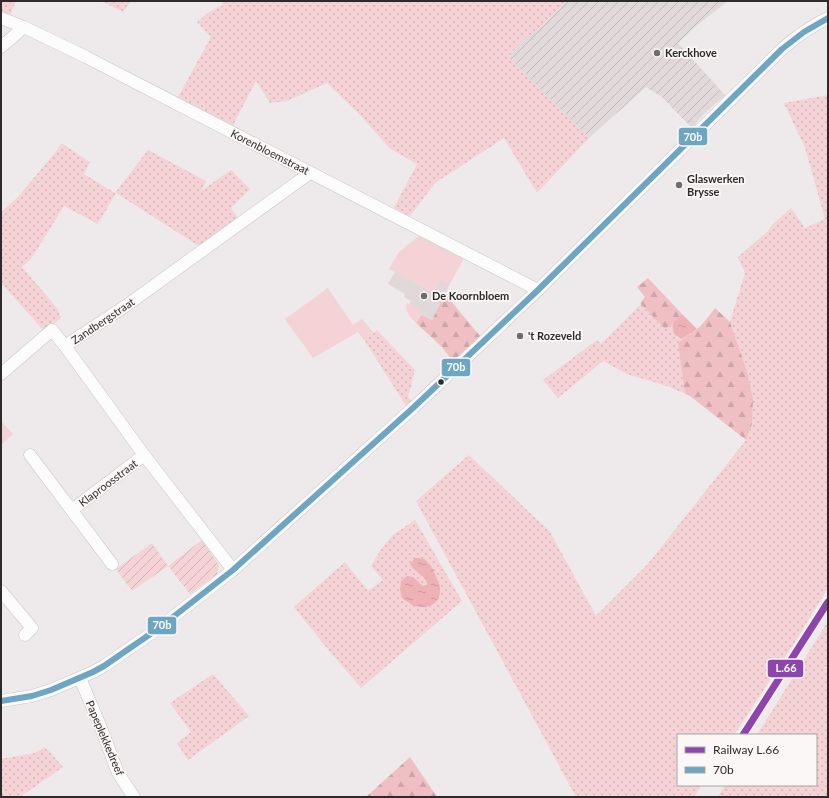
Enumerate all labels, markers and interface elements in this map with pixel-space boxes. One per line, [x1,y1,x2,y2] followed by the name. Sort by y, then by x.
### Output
[665,46,717,59] place label: Kerckhove
[652,48,662,58] marker: Kerckhove
[229,126,312,177] street label: Korenbloemstraat
[678,127,708,146] line badge: 70b
[683,130,703,143] text: 70b
[687,172,745,198] place label: Glaswerken Brysse
[674,180,684,190] marker: Glaswerken Brysse
[432,289,509,302] place label: De Koornbloem
[419,291,429,301] marker: De Koornbloem
[69,295,137,346] street label: Zandbergstraat
[528,329,581,342] place label: 't Rozeveld
[515,331,525,341] marker: 't Rozeveld
[441,358,471,377] line badge: 70b
[446,360,466,373] text: 70b
[436,377,446,387] unlabelled marker
[76,456,140,509] street label: Klaproosstraat
[147,616,177,635] line badge: 70b
[152,618,172,631] text: 70b
[767,659,804,678] line badge: L.66
[775,661,797,674] text: L.66
[84,698,127,778] street label: Papeplekkedreef
[677,734,817,786] legend
[713,742,779,757] text: Railway L.66
[713,762,734,777] text: 70b

